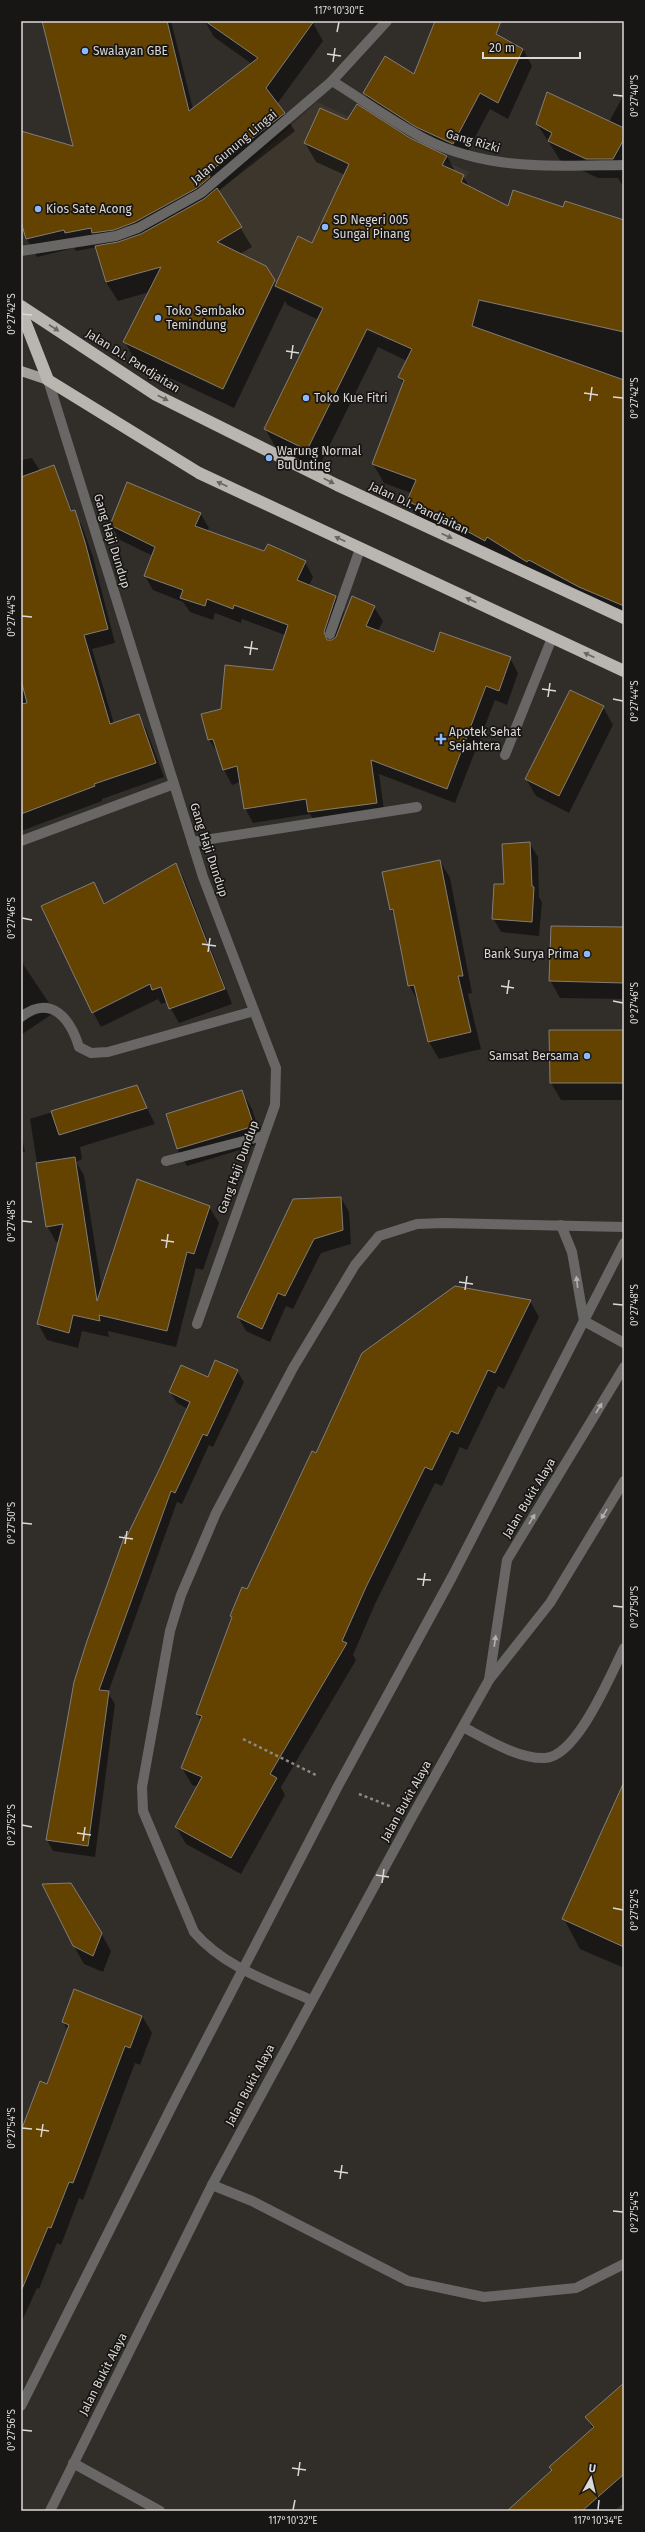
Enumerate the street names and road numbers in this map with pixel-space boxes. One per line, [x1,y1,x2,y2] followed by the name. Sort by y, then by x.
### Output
[188,107,280,187] street label: Jalan Gunung Lingai
[444,127,502,155] street label: Gang Rizki
[83,326,183,396] street label: Jalan D.I. Pandjaitan
[367,479,471,537] street label: Jalan D.I. Pandjaitan
[91,492,133,590] street label: Gang Haji Dundup
[187,801,231,899] street label: Gang Haji Dundup
[215,1119,261,1215] street label: Gang Haji Dundup
[500,1456,558,1540] street label: Jalan Bukit Alaya
[378,1758,434,1844] street label: Jalan Bukit Alaya
[223,2042,277,2128] street label: Jalan Bukit Alaya
[76,2330,130,2418] street label: Jalan Bukit Alaya

